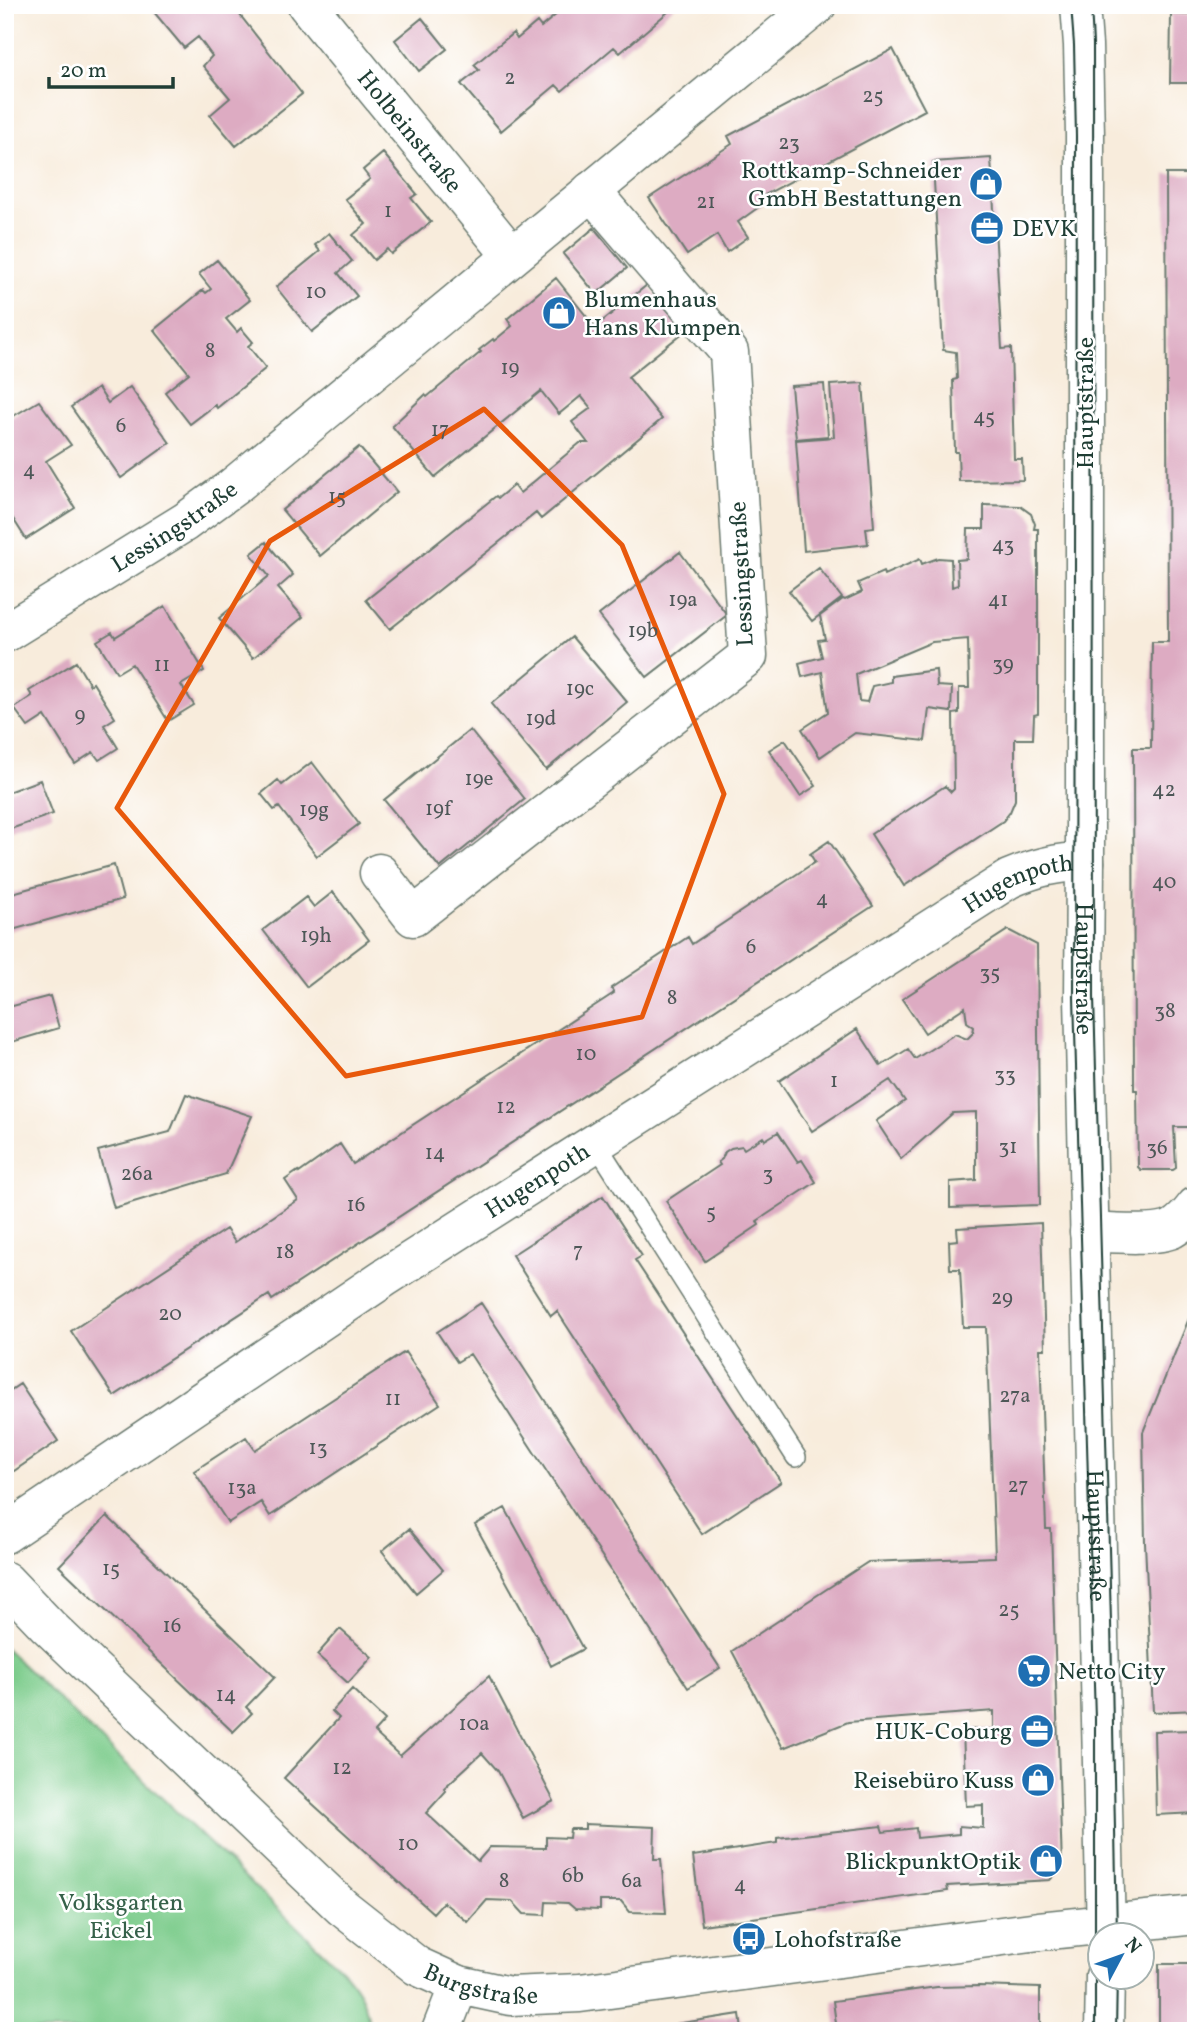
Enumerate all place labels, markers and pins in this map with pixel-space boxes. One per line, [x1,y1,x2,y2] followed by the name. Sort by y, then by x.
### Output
[741,155,962,217] place label: Rottkamp-Schneider GmbH Bestattungen
[967,165,1005,203] shop icon: Rottkamp-Schneider GmbH Bestattungen
[968,209,1006,247] office icon: DEVK
[1012,213,1076,247] place label: DEVK
[584,284,741,346] place label: Blumenhaus Hans Klumpen
[540,294,578,332] shop icon: Blumenhaus Hans Klumpen
[1015,1652,1053,1690] supermarket icon: Netto City
[1058,1656,1165,1690] place label: Netto City
[1018,1712,1056,1750] office icon: HUK-Coburg
[875,1716,1012,1750] place label: HUK-Coburg
[1019,1761,1057,1799] shop icon: Reisebüro Kuss
[853,1765,1014,1799] place label: Reisebüro Kuss
[1027,1842,1065,1880] shop icon: BlickpunktOptik
[845,1846,1021,1880] place label: BlickpunktOptik
[730,1920,768,1958] bus stop icon: Lohofstraße
[774,1924,902,1958] place label: Lohofstraße

